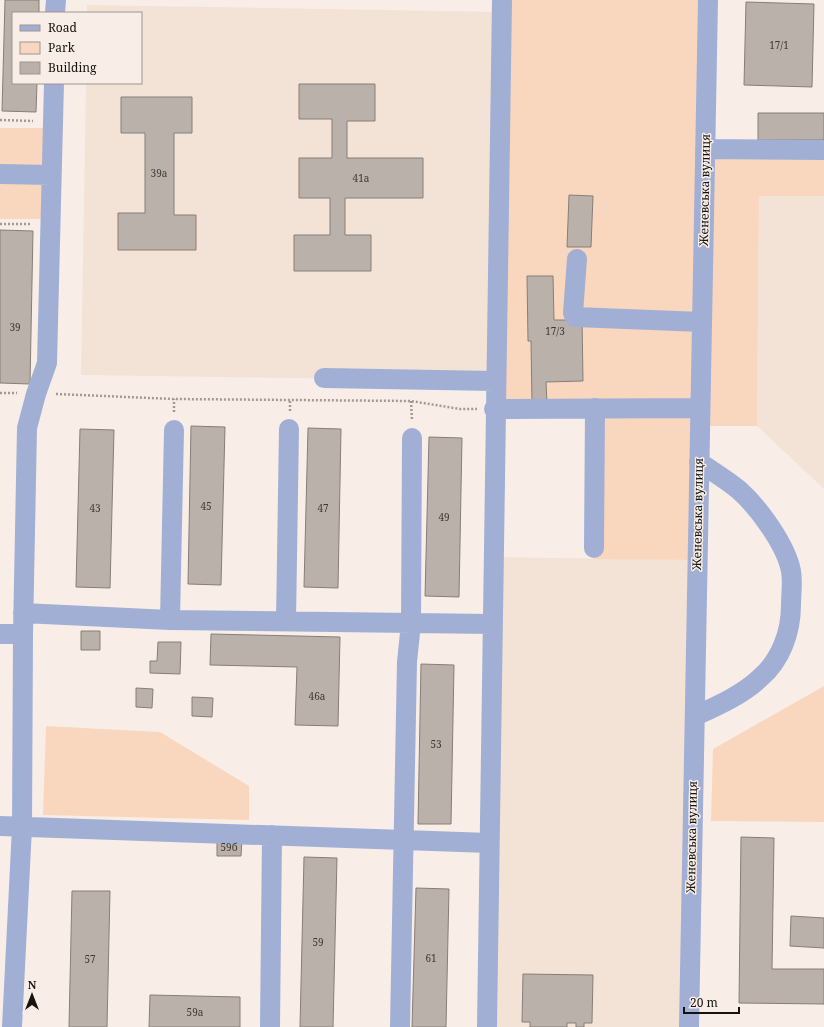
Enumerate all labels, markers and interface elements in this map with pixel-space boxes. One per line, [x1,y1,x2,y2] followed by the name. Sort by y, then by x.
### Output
[12,12,142,84] legend
[48,19,78,36] text: Road
[769,38,789,52] house number: 17/1
[48,39,76,56] text: Park
[48,59,97,76] text: Building
[695,134,714,247] street label: Женевська вулиця
[151,166,168,180] house number: 39а
[353,171,370,185] house number: 41а
[9,320,21,334] house number: 39
[545,324,565,338] house number: 17/3
[688,458,707,571] street label: Женевська вулиця
[200,499,212,513] house number: 45
[89,501,101,515] house number: 43
[317,501,329,515] house number: 47
[438,510,450,524] house number: 49
[309,689,326,703] house number: 46а
[430,737,442,751] house number: 53
[682,781,701,894] street label: Женевська вулиця
[220,840,238,854] house number: 59б
[312,935,324,949] house number: 59
[425,951,437,965] house number: 61
[84,952,96,966] house number: 57
[12,975,52,1015] north arrow
[28,977,37,992] text: N
[684,989,739,1015] scale bar
[690,994,718,1011] text: 20 m
[187,1005,204,1019] house number: 59а

